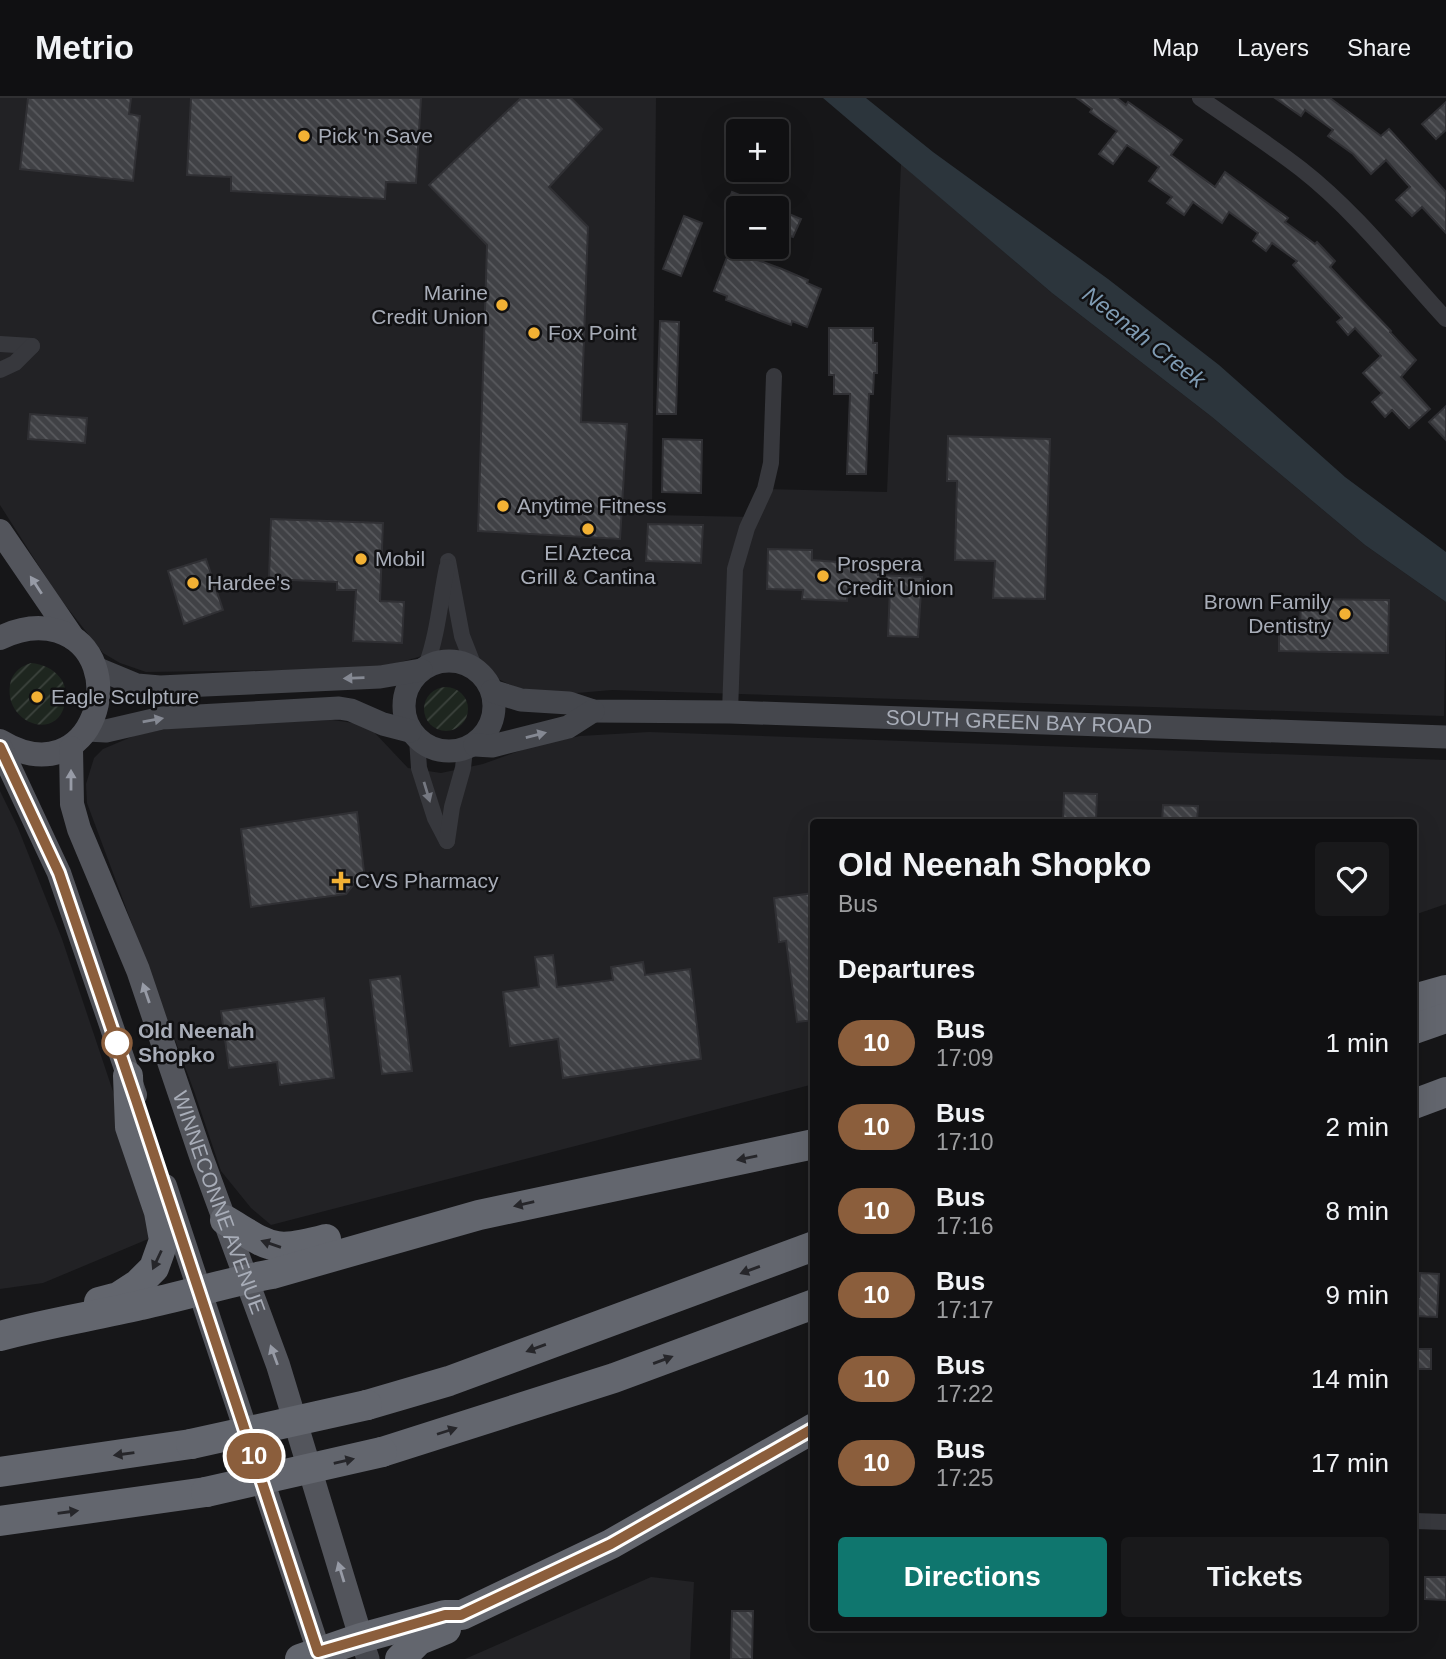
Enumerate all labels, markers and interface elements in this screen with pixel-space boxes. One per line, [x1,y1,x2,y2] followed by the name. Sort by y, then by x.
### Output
[35,29,134,66] text: Metrio
[1152,34,1199,61] text: Map
[1237,34,1309,61] text: Layers
[1347,34,1411,61] text: Share
[726,119,789,259] map controls
[726,119,789,182] button: +
[318,124,433,147] place label: Pick 'n Save
[296,128,312,144] marker: Pick 'n Save
[726,196,789,259] button: −
[371,281,488,328] place label: Marine Credit Union
[1078,281,1212,394] water label: Neenah Creek
[494,297,510,313] marker: Marine Credit Union
[548,321,637,344] place label: Fox Point
[526,325,542,341] marker: Fox Point
[517,494,666,517] place label: Anytime Fitness
[495,498,511,514] marker: Anytime Fitness
[580,521,596,537] marker: El Azteca Grill & Cantina
[520,541,656,588] place label: El Azteca Grill & Cantina
[375,547,425,570] place label: Mobil
[353,551,369,567] marker: Mobil
[837,552,954,599] place label: Prospera Credit Union
[815,568,831,584] marker: Prospera Credit Union
[207,571,290,594] place label: Hardee's
[185,575,201,591] marker: Hardee's
[29,576,42,595] one-way arrow
[1204,590,1331,637] place label: Brown Family Dentistry
[1337,606,1353,622] marker: Brown Family Dentistry
[343,673,365,684] one-way arrow
[51,685,199,708] place label: Eagle Sculpture
[29,689,45,705] marker: Eagle Sculpture
[885,705,1153,738] street label: SOUTH GREEN BAY ROAD
[142,714,164,725] one-way arrow
[525,729,547,740] one-way arrow
[65,769,77,791] one-way arrow
[423,781,433,802] one-way arrow
[1315,842,1389,916] button: heart
[838,846,1152,883] text: Old Neenah Shopko
[355,869,499,892] place label: CVS Pharmacy
[333,873,349,889] marker: CVS Pharmacy
[838,891,878,917] text: Bus
[838,954,975,984] text: Departures
[140,983,151,1004] one-way arrow
[936,1014,985,1044] text: Bus
[138,1019,255,1066] place label: Old Neenah Shopko
[102,1028,132,1058] marker: Old Neenah Shopko
[1325,1028,1389,1058] text: 1 min
[863,1029,890,1056] text: 10
[936,1045,994,1071] text: 17:09
[169,1088,270,1317] street label: WINNECONNE AVENUE
[936,1098,985,1128] text: Bus
[1325,1112,1389,1142] text: 2 min
[863,1113,890,1140] text: 10
[936,1129,994,1155] text: 17:10
[736,1152,758,1163] one-way arrow
[936,1182,985,1212] text: Bus
[1325,1196,1389,1226] text: 8 min
[863,1197,890,1224] text: 10
[513,1199,535,1210] one-way arrow
[936,1213,994,1239] text: 17:16
[260,1238,281,1249] one-way arrow
[151,1250,163,1270] one-way arrow
[739,1265,760,1276] one-way arrow
[936,1266,985,1296] text: Bus
[1325,1280,1389,1310] text: 9 min
[863,1281,890,1308] text: 10
[936,1297,994,1323] text: 17:17
[526,1343,547,1354] one-way arrow
[268,1344,279,1365] one-way arrow
[936,1350,985,1380] text: Bus
[652,1354,673,1365] one-way arrow
[1311,1364,1389,1394] text: 14 min
[863,1365,890,1392] text: 10
[936,1381,994,1407] text: 17:22
[437,1426,458,1436] one-way arrow
[222,1433,286,1479] line badge: 10
[936,1434,985,1464] text: Bus
[241,1442,267,1469] text: 10
[1311,1448,1389,1478] text: 17 min
[113,1449,135,1460] one-way arrow
[863,1449,890,1476] text: 10
[333,1455,355,1466] one-way arrow
[936,1465,994,1491] text: 17:25
[57,1506,79,1517] one-way arrow
[838,1537,1107,1617] button: Directions
[1121,1537,1389,1617] button: Tickets
[335,1562,346,1583] one-way arrow

